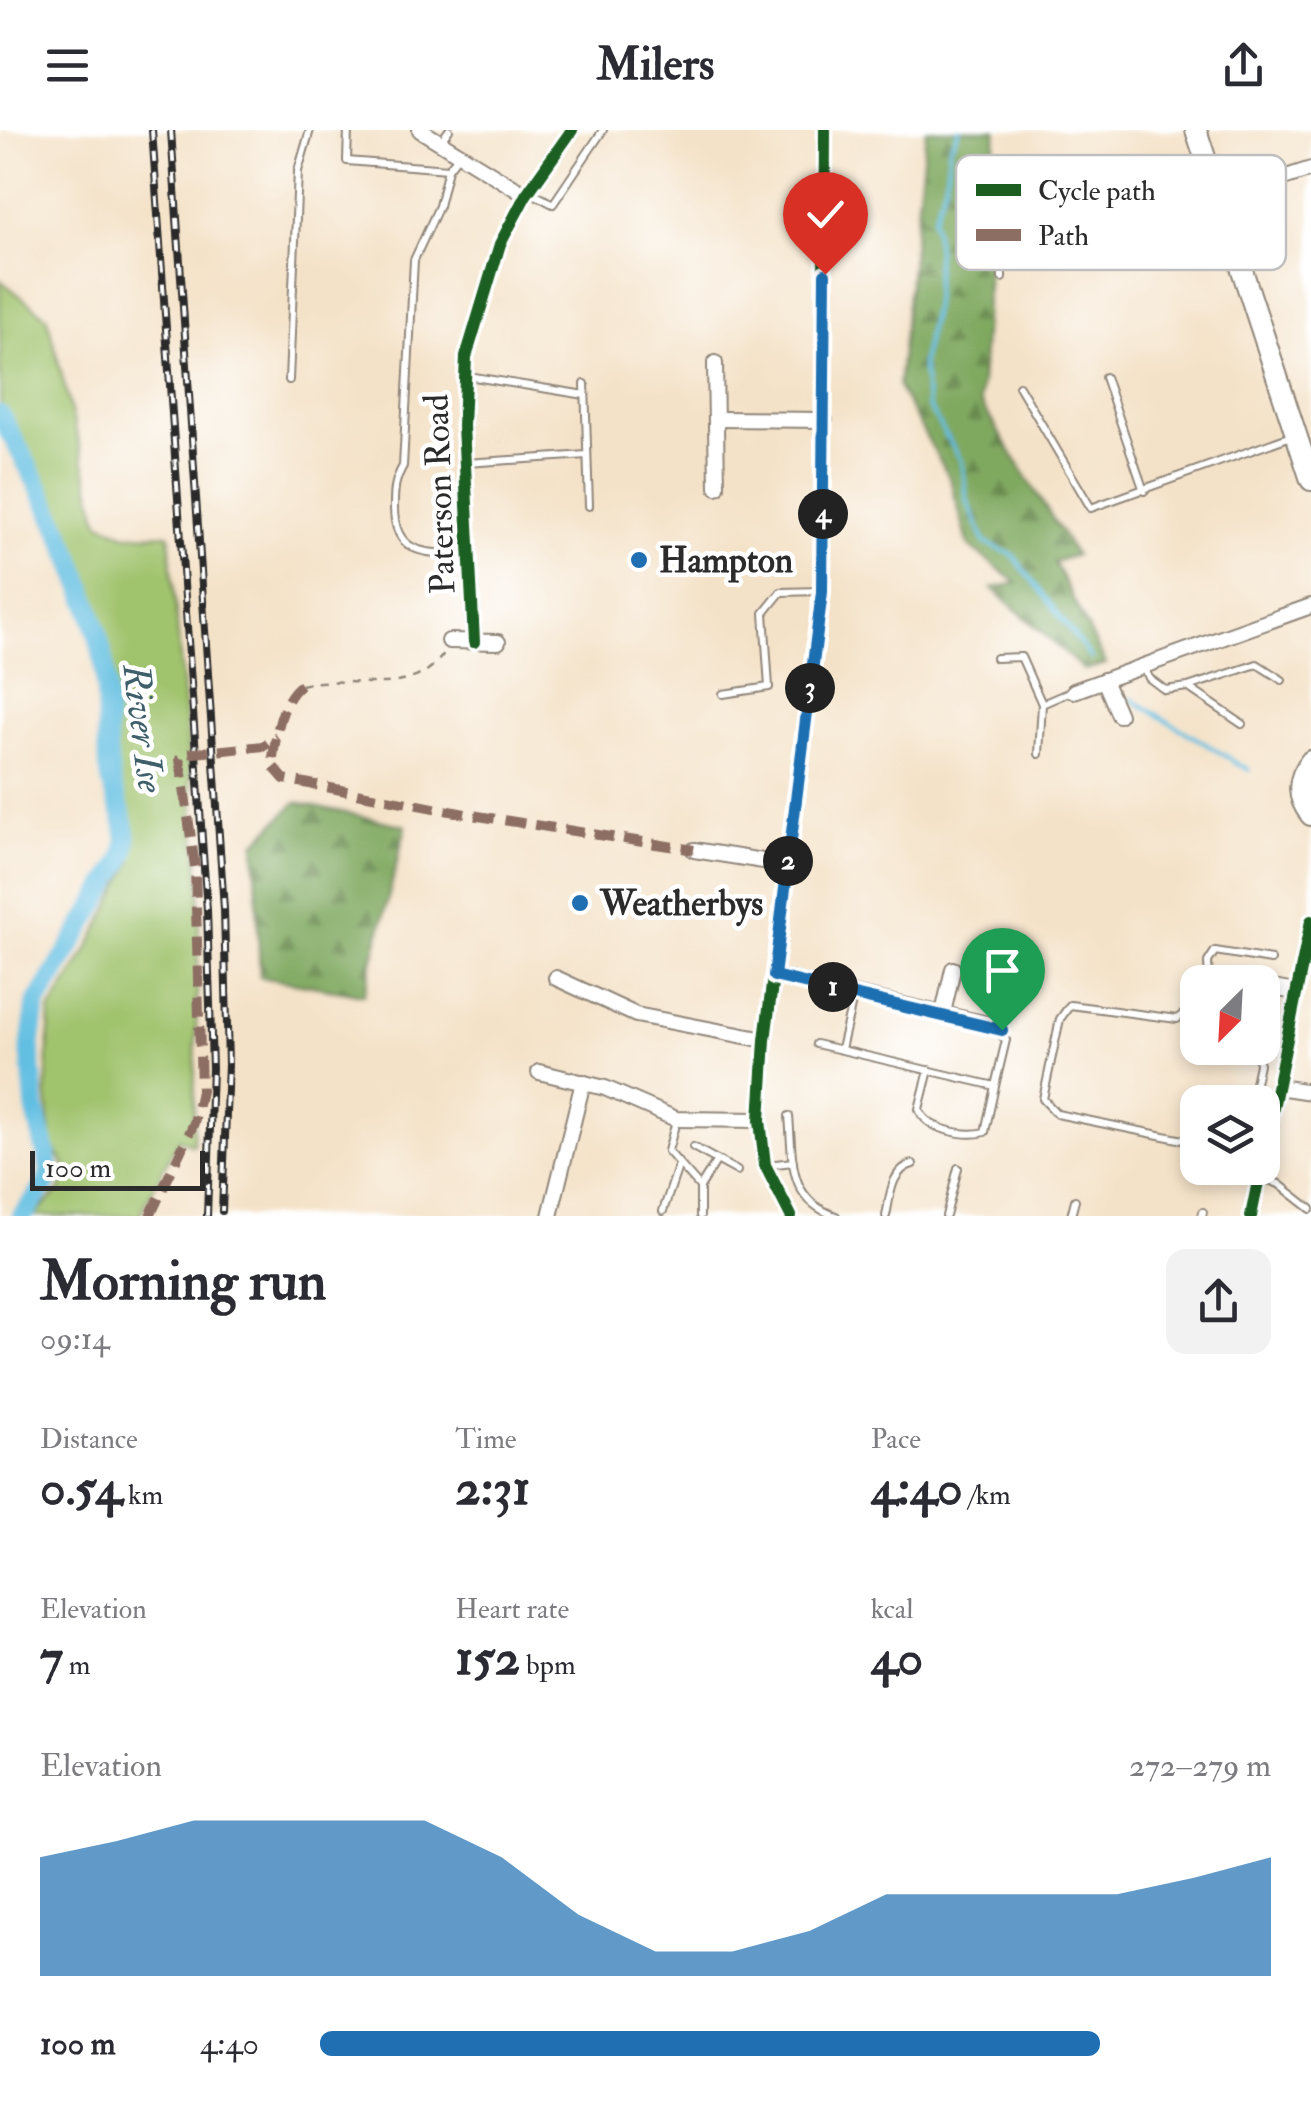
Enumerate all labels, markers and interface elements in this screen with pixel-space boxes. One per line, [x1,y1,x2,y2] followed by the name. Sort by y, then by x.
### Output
[597,37,714,93] text: Milers
[40,38,95,93] icon: menu
[1216,38,1271,93] icon: share
[956,155,1286,270] legend
[783,172,868,275] pin
[1038,174,1156,209] text: Cycle path
[798,187,853,242] icon: check
[1038,219,1089,254] text: Path
[415,393,465,595] street label: Paterson Road
[798,489,848,539] pin: 4
[815,496,831,531] text: 4
[659,539,793,583] place label: Hampton
[628,549,650,571] marker: Hampton
[111,660,175,795] water label: River Ise
[785,663,835,713] pin: 3
[805,670,815,705] text: 3
[763,836,813,886] pin: 2
[781,843,795,878] text: 2
[599,882,763,927] place label: Weatherbys
[569,892,591,914] marker: Weatherbys
[960,928,1045,1031] pin
[975,943,1030,998] icon: arrive
[808,962,858,1012] pin: 1
[1180,965,1280,1065] north arrow
[1180,965,1280,1185] map controls
[828,969,838,1004] text: 1
[1180,1085,1280,1185] button: layers
[30,1146,205,1190] scale bar
[45,1151,111,1186] text: 100 m
[40,1247,326,1316] text: Morning run
[1166,1249,1271,1354] button: share
[40,1319,109,1359] text: 09:14
[40,1422,138,1457] text: Distance
[455,1422,517,1457] text: Time
[871,1422,921,1457] text: Pace
[40,1457,122,1520] text: 0.54
[455,1457,530,1520] text: 2:31
[871,1457,963,1520] text: 4:40
[122,1478,163,1513] text: km
[963,1478,1011,1513] text: /km
[40,1592,147,1627] text: Elevation
[455,1592,569,1627] text: Heart rate
[871,1592,914,1627] text: kcal
[40,1627,63,1690] text: 7
[455,1627,520,1690] text: 152
[871,1627,923,1690] text: 40
[63,1648,91,1683] text: m
[520,1648,576,1683] text: bpm
[40,1746,162,1786] text: Elevation
[1129,1746,1271,1786] text: 272–279 m
[40,2024,116,2064] text: 100 m
[200,2024,259,2064] text: 4:40

